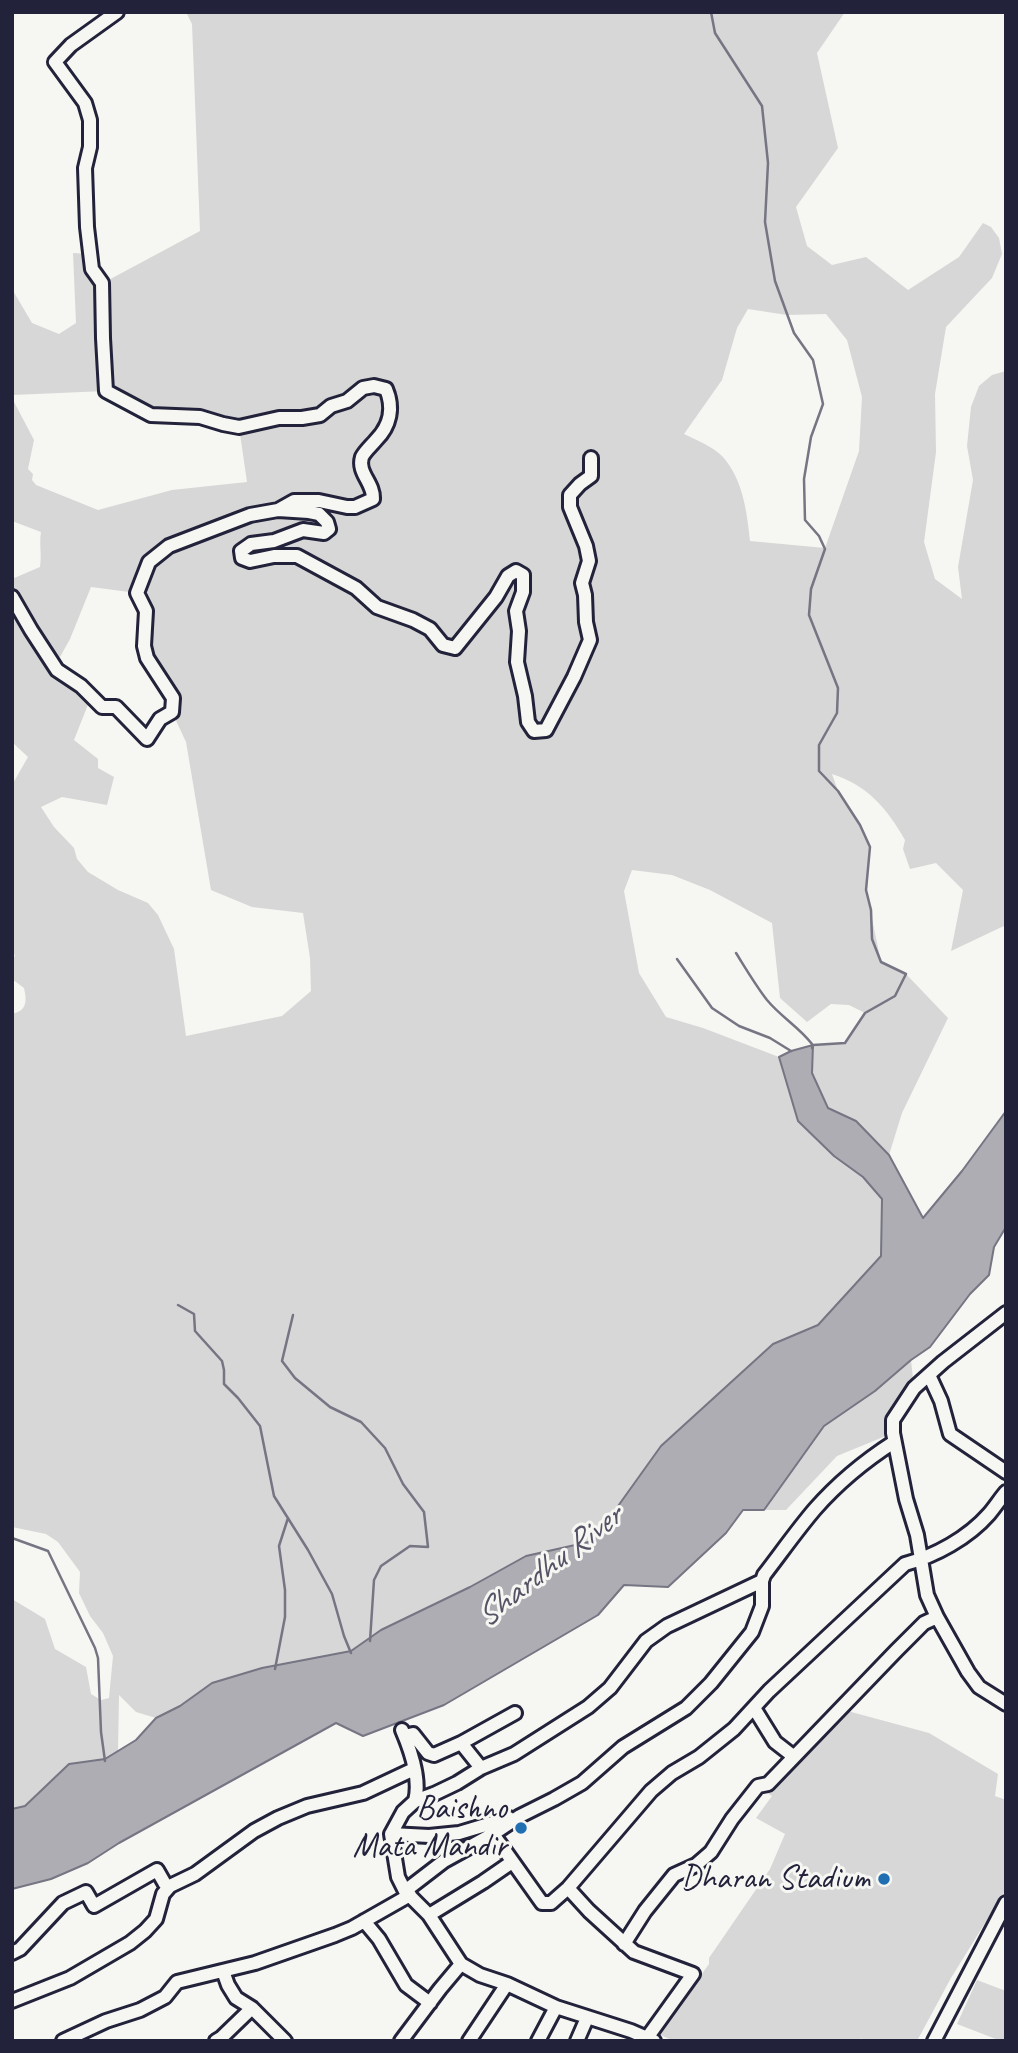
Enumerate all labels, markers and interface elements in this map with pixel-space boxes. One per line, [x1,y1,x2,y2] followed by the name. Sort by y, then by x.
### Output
[467,1497,631,1637] water label: Shardhu River
[353,1789,507,1867] place label: Baishno Mata Mandir
[513,1820,529,1836] marker: Baishno Mata Mandir
[681,1859,870,1899] place label: Dharan Stadium
[876,1871,892,1887] marker: Dharan Stadium

